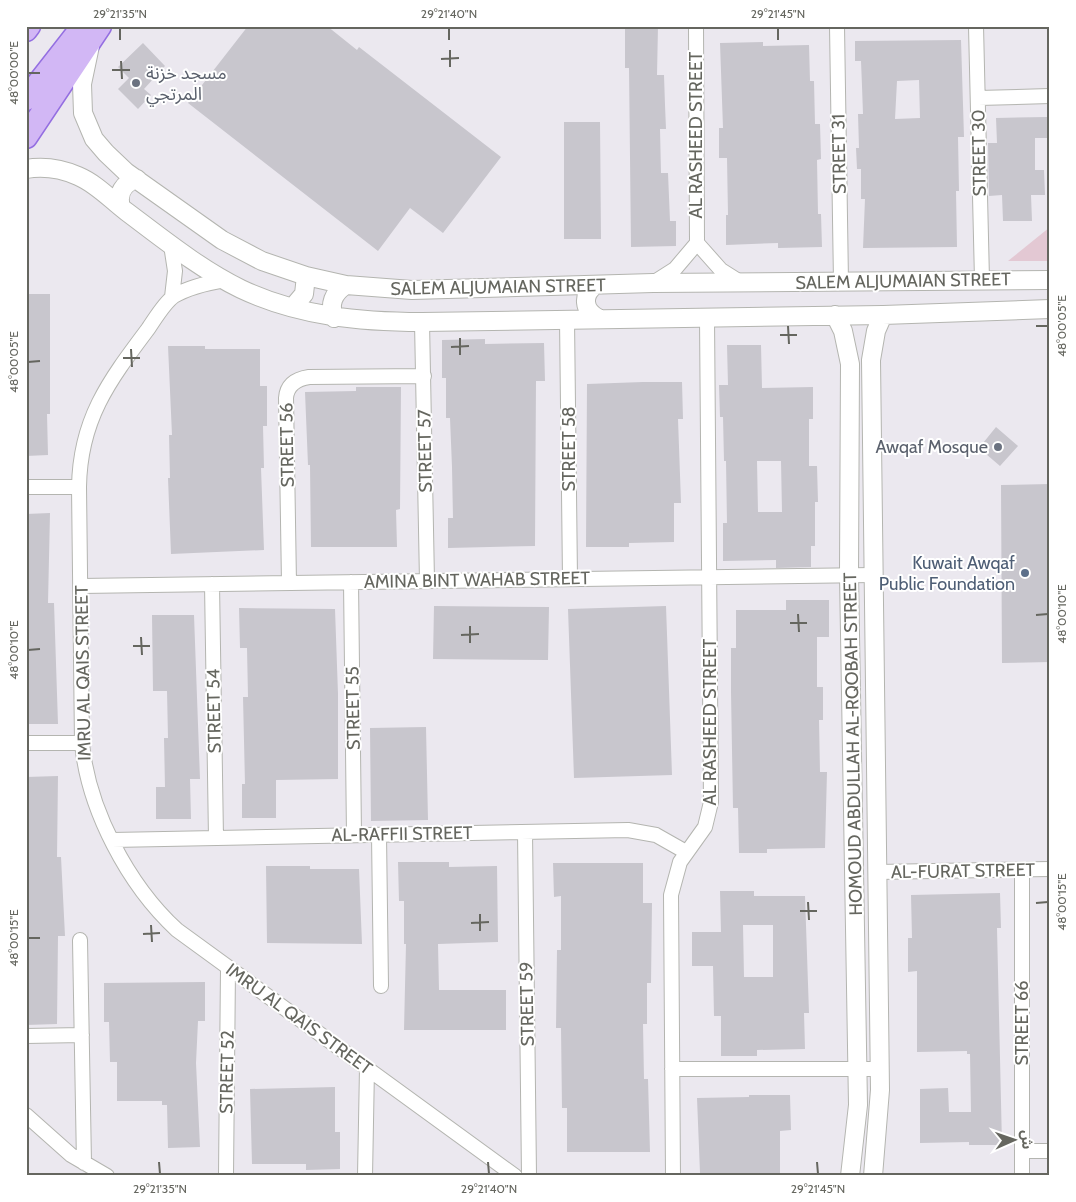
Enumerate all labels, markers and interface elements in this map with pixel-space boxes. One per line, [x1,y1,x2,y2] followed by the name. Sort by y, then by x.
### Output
[93,6,147,21] text: 29°21'35"N
[421,6,477,21] text: 29°21'40"N
[751,6,805,21] text: 29°21'45"N
[6,41,21,105] text: 48°00'00"E
[685,51,707,218] street label: AL RASHEED STREET
[146,62,227,107] place label: مسجد خزنة المرتجي
[130,77,142,89] marker: مسجد خزنة المرتجي
[967,109,991,197] street label: STREET 30
[827,114,851,194] street label: STREET 31
[795,268,1011,294] street label: SALEM ALJUMAIAN STREET
[390,274,606,300] street label: SALEM ALJUMAIAN STREET
[1054,295,1069,357] text: 48°00'05"E
[6,331,21,393] text: 48°00'05"E
[275,403,299,487] street label: STREET 56
[558,406,580,492] street label: STREET 58
[413,409,437,493] street label: STREET 57
[875,436,988,458] place label: Awqaf Mosque
[992,441,1004,453] marker: Awqaf Mosque
[879,552,1015,595] place label: Kuwait Awqaf Public Foundation
[364,567,591,593] street label: AMINA BINT WAHAB STREET
[1019,567,1031,579] marker: Kuwait Awqaf Public Foundation
[839,572,867,916] street label: HOMOUD ABDULLAH AL-RQOBAH STREET
[1054,584,1069,644] text: 48°00'10"E
[70,585,96,761] street label: IMRU AL QAIS STREET
[6,620,21,680] text: 48°00'10"E
[699,638,721,805] street label: AL RASHEED STREET
[341,666,365,750] street label: STREET 55
[202,668,226,754] street label: STREET 54
[331,822,473,846] street label: AL-RAFFII STREET
[891,859,1036,883] street label: AL-FURAT STREET
[1054,873,1069,931] text: 48°00'15"E
[6,909,21,967] text: 48°00'15"E
[222,959,377,1080] street label: IMRU AL QAIS STREET
[515,962,539,1046] street label: STREET 59
[1011,981,1033,1066] street label: STREET 66
[215,1030,239,1114] street label: STREET 52
[988,1114,1038,1164] north arrow
[1018,1130,1036,1149] text: ش
[133,1181,187,1196] text: 29°21'35"N
[461,1181,517,1196] text: 29°21'40"N
[791,1181,845,1196] text: 29°21'45"N

